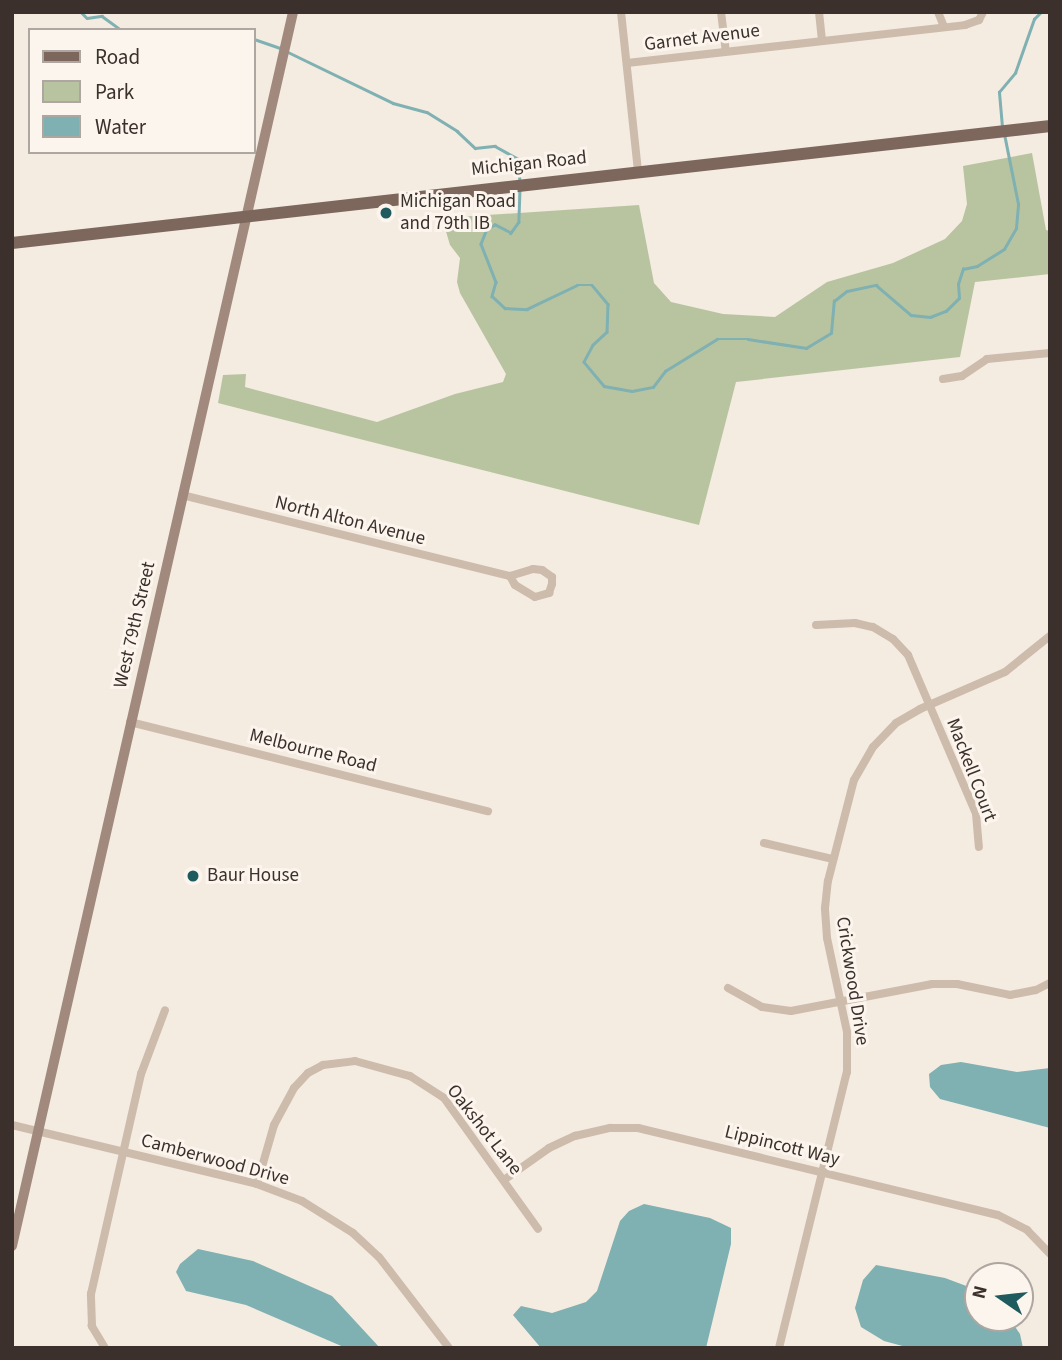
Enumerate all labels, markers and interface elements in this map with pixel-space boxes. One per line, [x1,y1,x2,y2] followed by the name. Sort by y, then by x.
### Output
[643,20,761,56] street label: Garnet Avenue
[28,28,256,154] legend
[95,42,140,72] text: Road
[95,77,134,107] text: Park
[95,112,146,142] text: Water
[470,147,588,181] street label: Michigan Road
[400,191,516,235] place label: Michigan Road and 79th IB
[378,205,394,221] marker: Michigan Road and 79th IB
[272,491,428,551] street label: North Alton Avenue
[109,559,161,691] street label: West 79th Street
[941,715,1001,825] street label: Mackell Court
[247,724,379,778] street label: Melbourne Road
[207,865,299,887] place label: Baur House
[185,868,201,884] marker: Baur House
[831,915,873,1047] street label: Crickwood Drive
[442,1080,526,1180] street label: Oakshot Lane
[722,1121,842,1171] street label: Lippincott Way
[138,1129,292,1191] street label: Camberwood Drive
[964,1262,1034,1332] north arrow
[965,1283,995,1302] text: N

